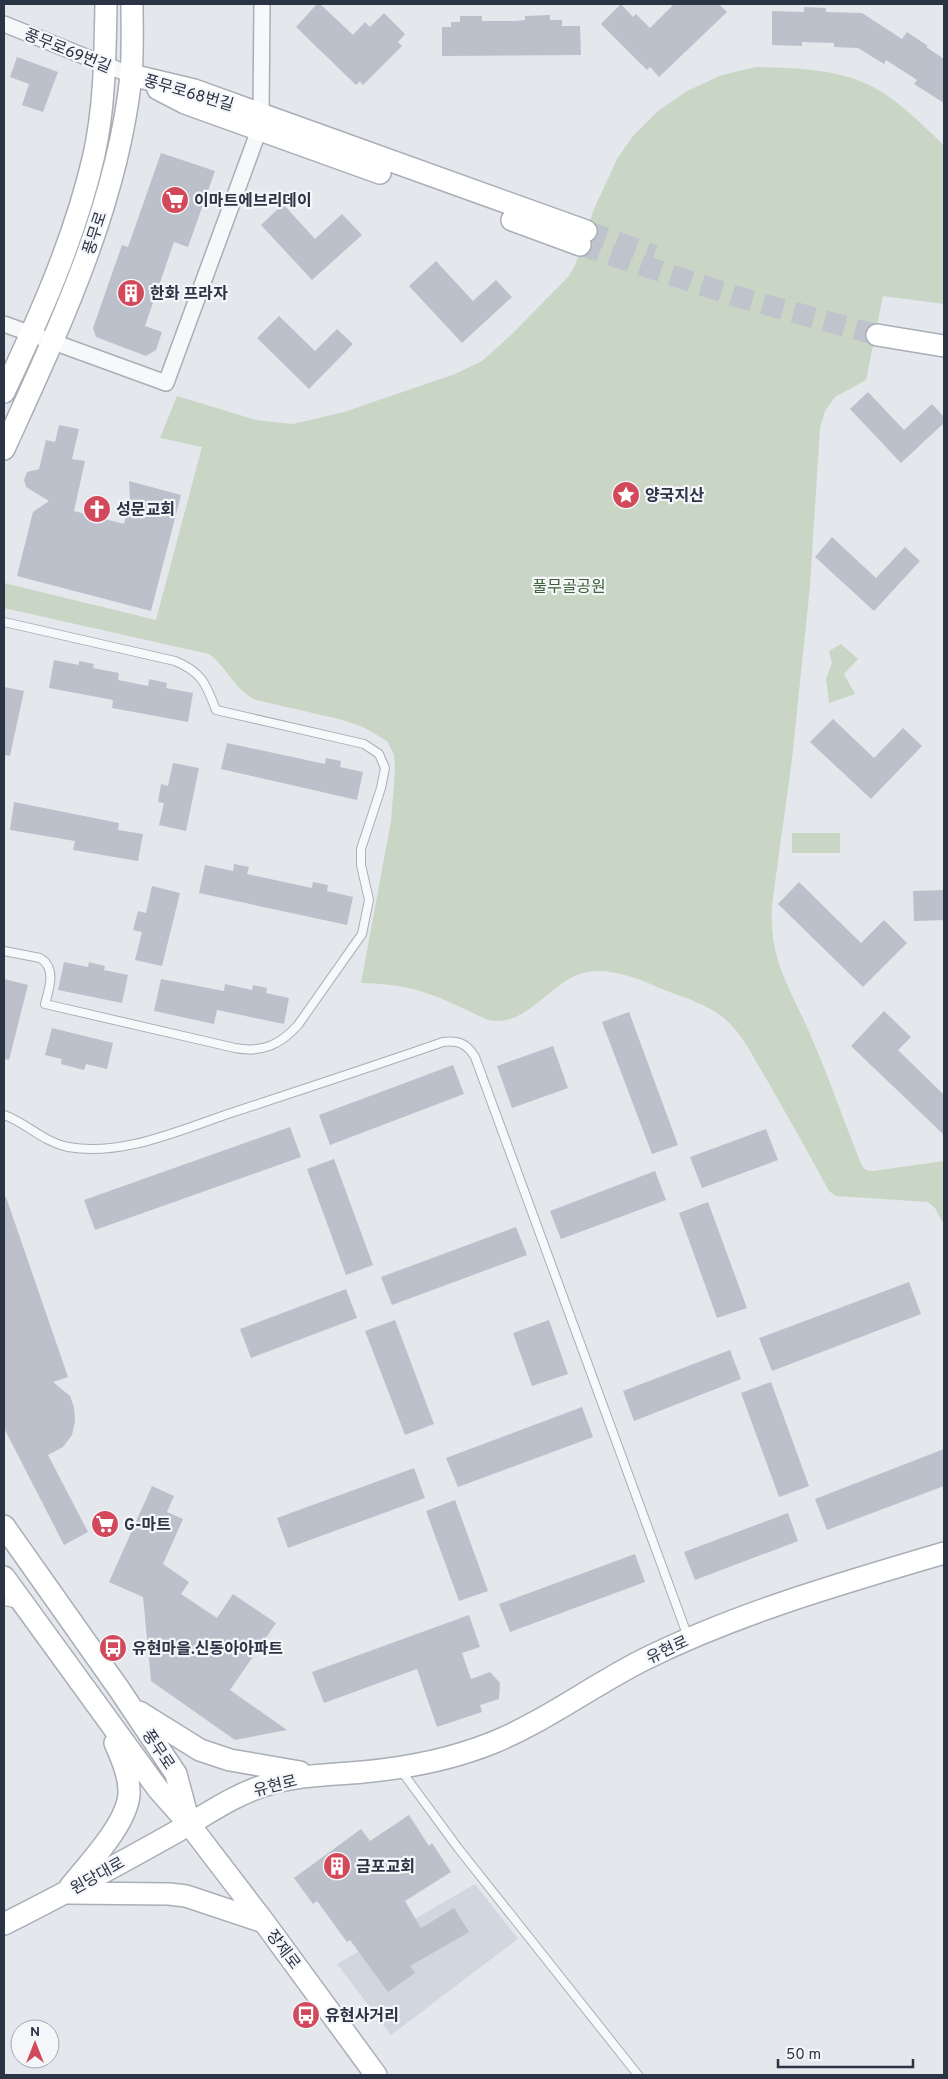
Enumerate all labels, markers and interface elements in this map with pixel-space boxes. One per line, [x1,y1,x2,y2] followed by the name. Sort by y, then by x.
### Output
[21,25,114,78] street label: 풍무로69번길
[141,72,236,116] street label: 풍무로68번길
[160,185,190,215] supermarket icon: 이마트에브리데이
[194,192,312,212] place label: 이마트에브리데이
[80,209,112,258] street label: 풍무로
[116,278,146,308] building icon: 한화 프라자
[150,284,228,305] place label: 한화 프라자
[611,480,641,510] place icon: 양국지산
[645,487,704,507] place label: 양국지산
[82,494,112,524] church icon: 성문교회
[116,501,175,521] place label: 성문교회
[532,578,606,598] park label: 풀무골공원
[90,1509,120,1539] supermarket icon: G-마트
[124,1516,171,1536] place label: G-마트
[644,1632,692,1669] street label: 유현로
[98,1633,128,1663] bus stop icon: 유현마을.신동아아파트
[132,1639,283,1660] place label: 유현마을.신동아아파트
[137,1726,178,1774] street label: 풍무로
[252,1772,300,1802] street label: 유현로
[322,1851,352,1881] building icon: 금포교회
[67,1854,129,1900] street label: 원당대로
[356,1858,415,1878] place label: 금포교회
[261,1927,304,1974] street label: 장제로
[291,2000,321,2030] bus stop icon: 유현사거리
[325,2006,399,2027] place label: 유현사거리
[10,2019,60,2069] north arrow
[30,2024,40,2041] text: N
[778,2036,913,2068] scale bar
[786,2046,821,2065] text: 50 m

